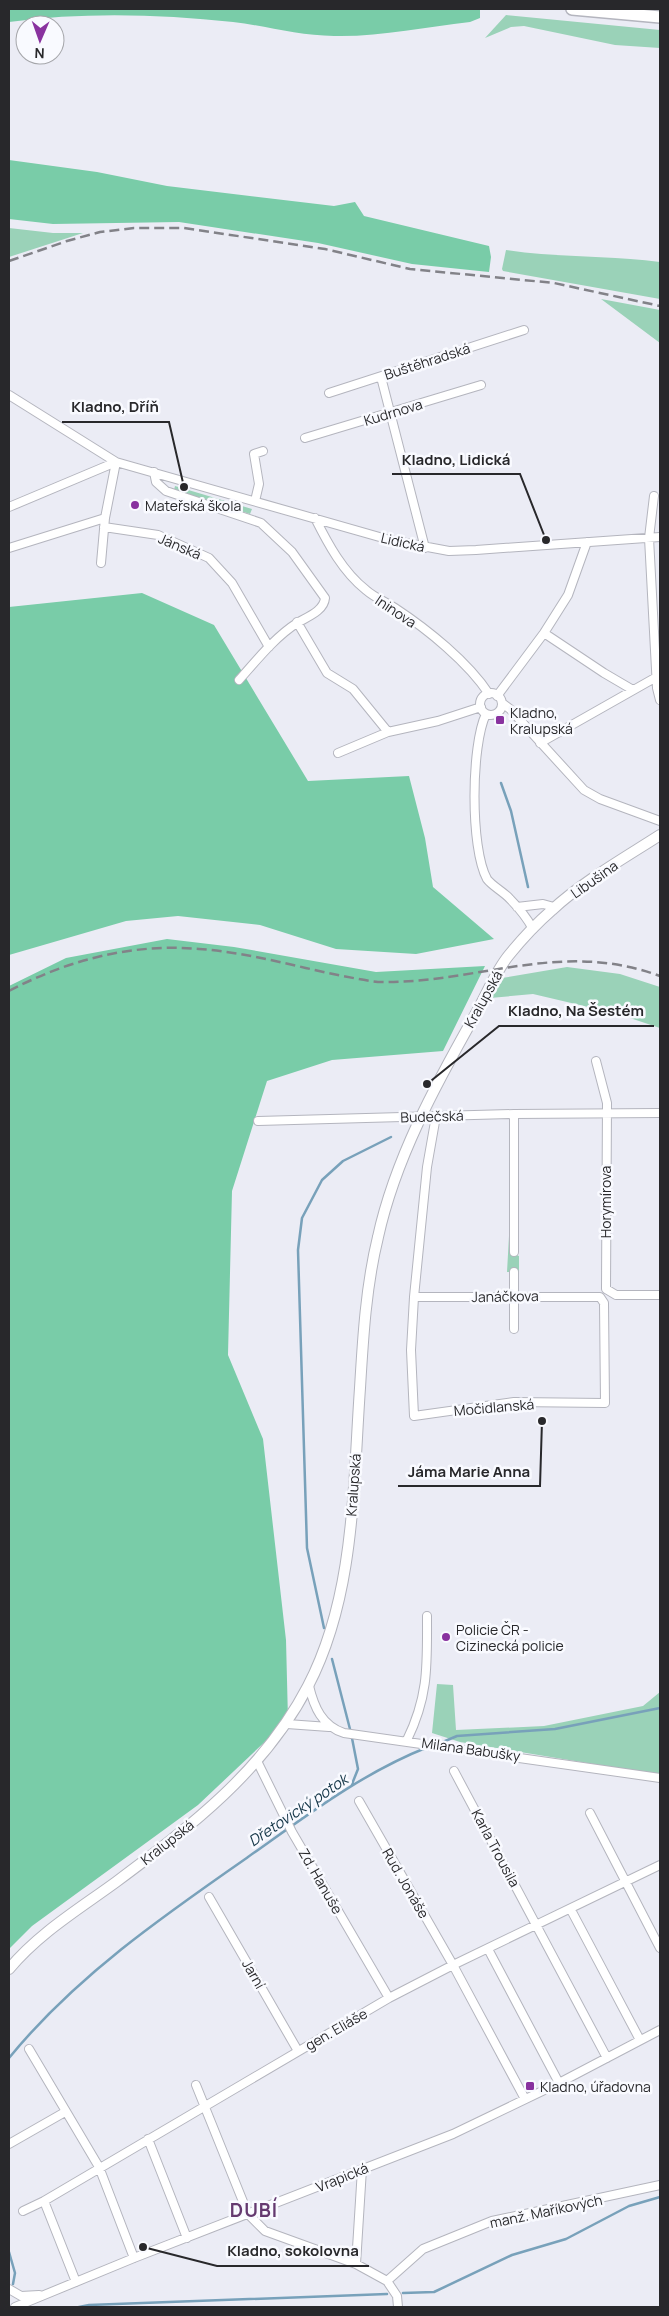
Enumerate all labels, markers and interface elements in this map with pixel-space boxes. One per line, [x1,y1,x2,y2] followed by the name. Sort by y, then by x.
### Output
[15,15,65,65] north arrow
[34,44,45,63] text: N
[382,338,472,384] street label: Buštěhradská
[62,392,169,422] callout: Kladno, Dříň
[361,394,425,430] street label: Kudrnova
[71,396,159,417] text: Kladno, Dříň
[392,444,520,474] callout: Kladno, Lidická
[402,449,510,470] text: Kladno, Lidická
[145,496,241,515] place label: Mateřská škola
[129,499,141,511] marker: Mateřská škola
[379,528,427,556] street label: Lidická
[156,529,204,563] street label: Jánská
[372,590,420,632] street label: Ininova
[510,703,573,738] place label: Kladno, Kralupská
[494,714,506,726] marker: Kladno, Kralupská
[567,856,621,902] street label: Libušina
[459,967,507,1031] street label: Kralupská
[499,996,654,1026] callout: Kladno, Na Šestém
[508,1000,644,1021] text: Kladno, Na Šestém
[400,1105,464,1127] street label: Budečská
[596,1166,615,1238] street label: Horymírova
[471,1286,539,1306] street label: Janáčkova
[453,1394,535,1420] street label: Močidlanská
[341,1453,365,1517] street label: Kralupská
[398,1456,540,1486] callout: Jáma Marie Anna
[408,1461,530,1482] text: Jáma Marie Anna
[456,1620,564,1655] place label: Policie ČR - Cizinecká policie
[440,1631,452,1643] marker: Policie ČR - Cizinecká policie
[420,1733,522,1765] street label: Milana Babušky
[244,1767,354,1851] water label: Dřetovický potok
[467,1806,525,1890] street label: Karla Trousila
[136,1815,198,1869] street label: Kralupská
[378,1844,434,1922] street label: Rud. Jonáše
[295,1845,347,1917] street label: Zd. Hanuše
[238,1956,270,1992] street label: Jarní
[301,2004,371,2054] street label: gen. Eliáše
[540,2077,651,2096] place label: Kladno, úřadovna
[524,2080,536,2092] marker: Kladno, úřadovna
[313,2158,371,2196] street label: Vrapická
[488,2190,604,2232] street label: manž. Maříkových
[230,2197,278,2223] district label: DUBÍ
[217,2236,369,2266] callout: Kladno, sokolovna
[227,2240,359,2261] text: Kladno, sokolovna

